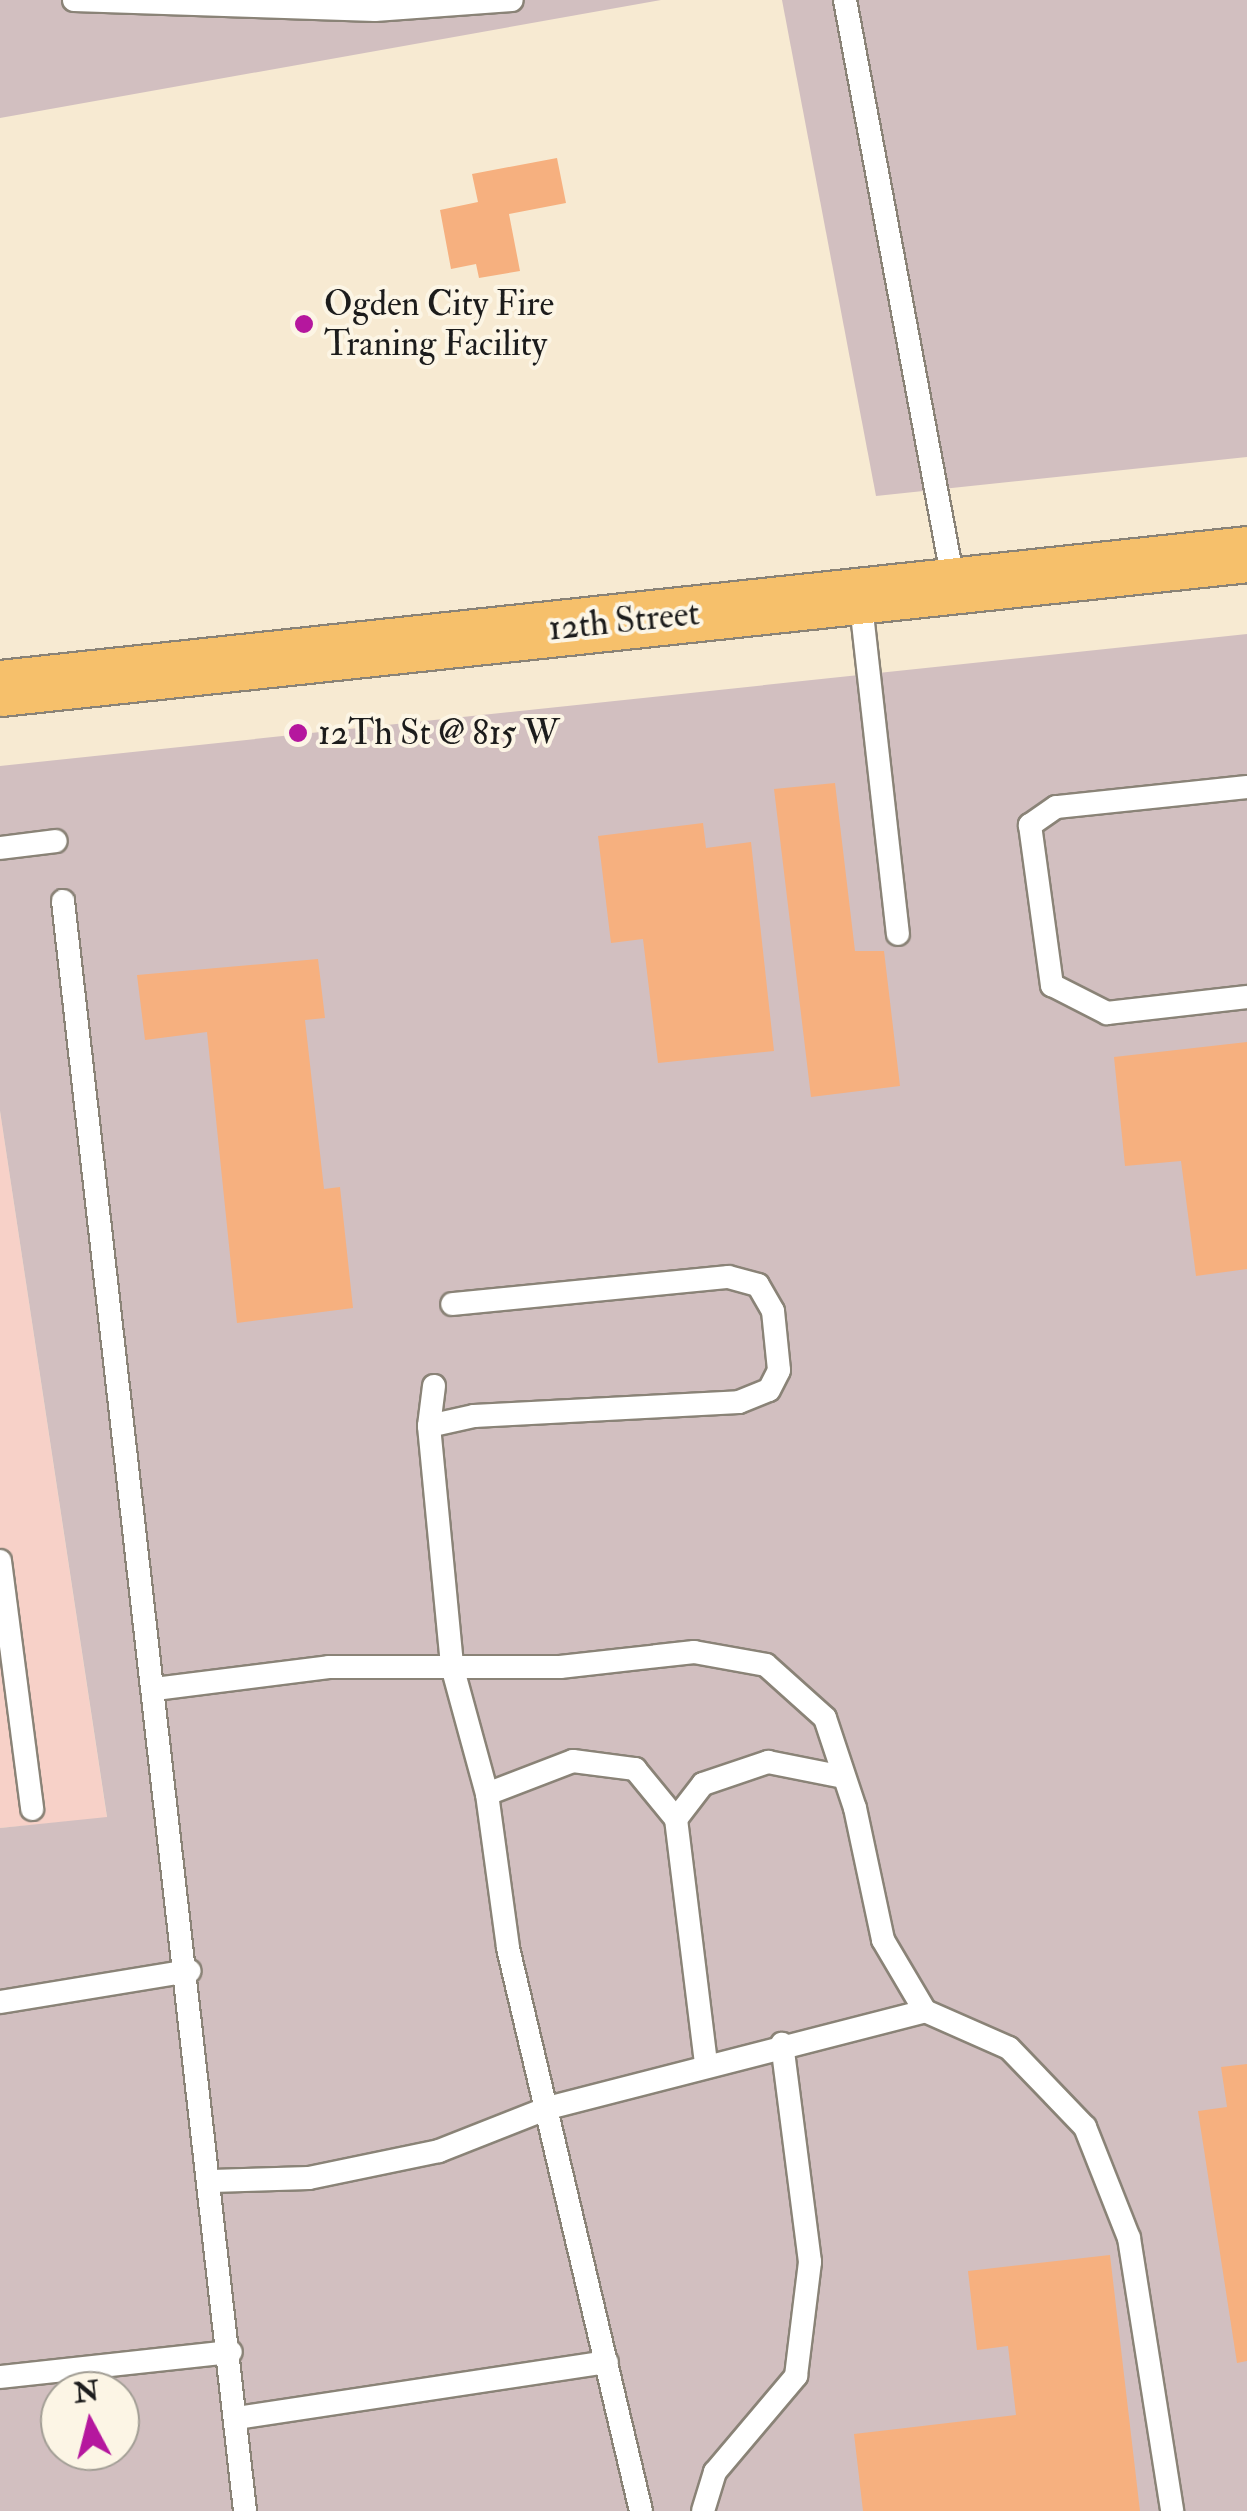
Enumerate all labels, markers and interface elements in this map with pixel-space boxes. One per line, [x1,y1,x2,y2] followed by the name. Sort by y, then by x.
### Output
[324,283,554,365] place label: Ogden City Fire Traning Facility
[293,313,315,335] marker: Ogden City Fire Traning Facility
[546,592,702,650] street label: 12th Street
[318,712,559,754] place label: 12Th St @ 815 W
[287,722,309,744] marker: 12Th St @ 815 W
[40,2371,140,2471] north arrow
[72,2374,101,2412] text: N

